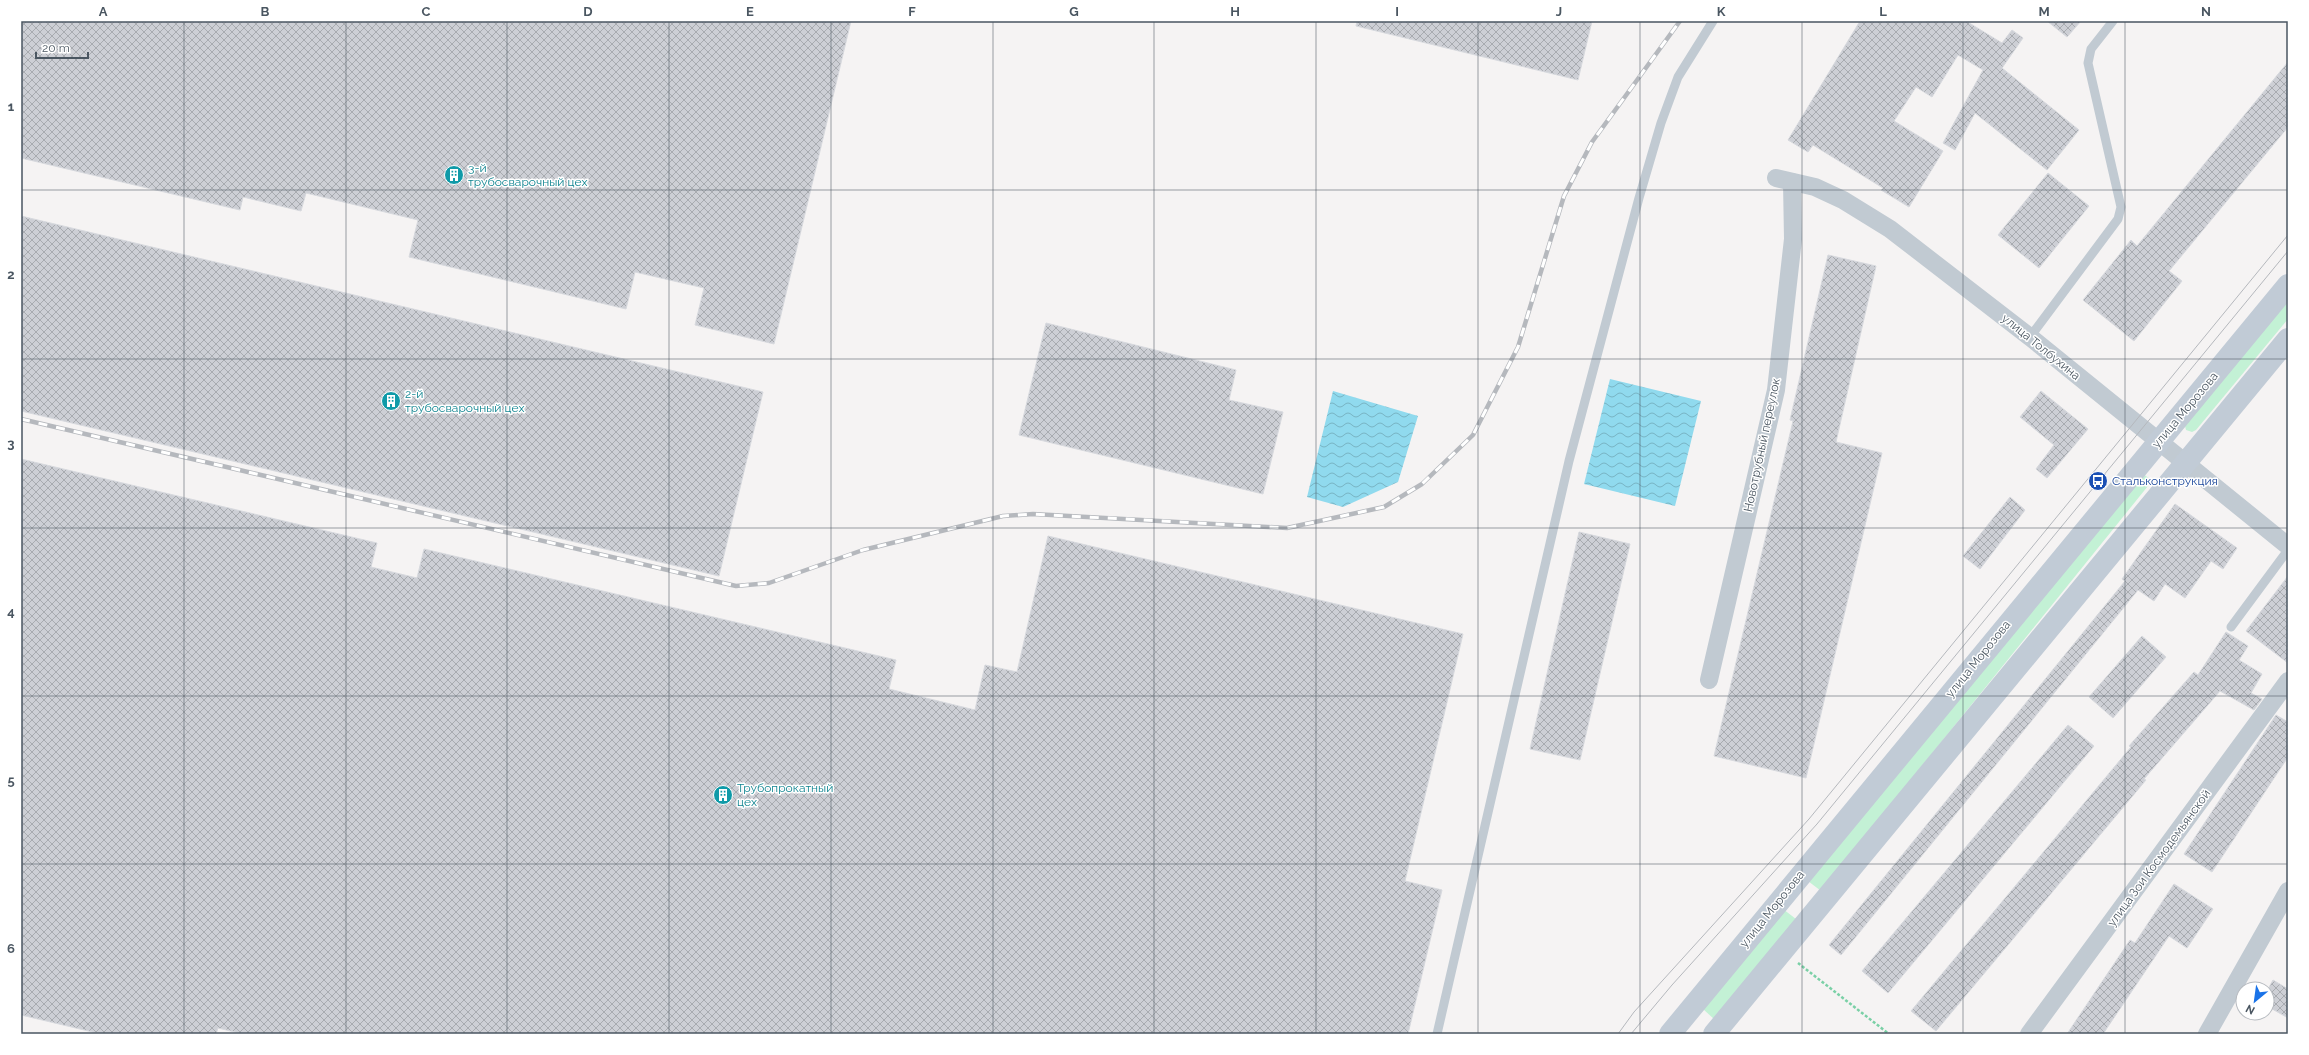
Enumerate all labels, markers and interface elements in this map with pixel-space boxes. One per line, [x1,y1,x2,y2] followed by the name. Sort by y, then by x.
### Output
[99,4,108,19] text: A
[261,4,270,19] text: B
[422,4,431,19] text: C
[583,4,593,19] text: D
[746,4,754,19] text: E
[908,4,916,19] text: F
[1069,4,1079,19] text: G
[1230,4,1240,19] text: H
[1395,4,1399,19] text: I
[1556,4,1562,19] text: J
[1717,4,1726,19] text: K
[1879,4,1887,19] text: L
[2038,4,2050,19] text: M
[2201,4,2211,19] text: N
[36,34,88,60] scale bar
[42,41,70,55] text: 20 m
[8,99,15,114] text: 1
[468,161,588,189] place label: 3-й трубосварочный цех
[443,164,465,186] building icon: 3-й трубосварочный цех
[7,267,15,282] text: 2
[1999,311,2083,383] street label: улица Толбухина
[2149,369,2221,451] street label: улица Морозова
[1741,377,1783,513] street label: Новотрубный переулок
[405,387,525,415] place label: 2-й трубосварочный цех
[380,390,402,412] building icon: 2-й трубосварочный цех
[7,436,15,451] text: 3
[2087,470,2109,492] bus stop icon: Стальконструкция
[2112,474,2218,488] place label: Стальконструкция
[7,604,15,619] text: 4
[1943,618,2013,700] street label: улица Морозова
[7,773,15,788] text: 5
[737,781,833,809] place label: Трубопрокатный цех
[712,784,734,806] building icon: Трубопрокатный цех
[2105,787,2213,929] street label: улица Зои Космодемьянской
[1737,868,1807,950] street label: улица Морозова
[7,941,15,956] text: 6
[2235,981,2275,1021] north arrow
[2244,1002,2257,1017] text: N

